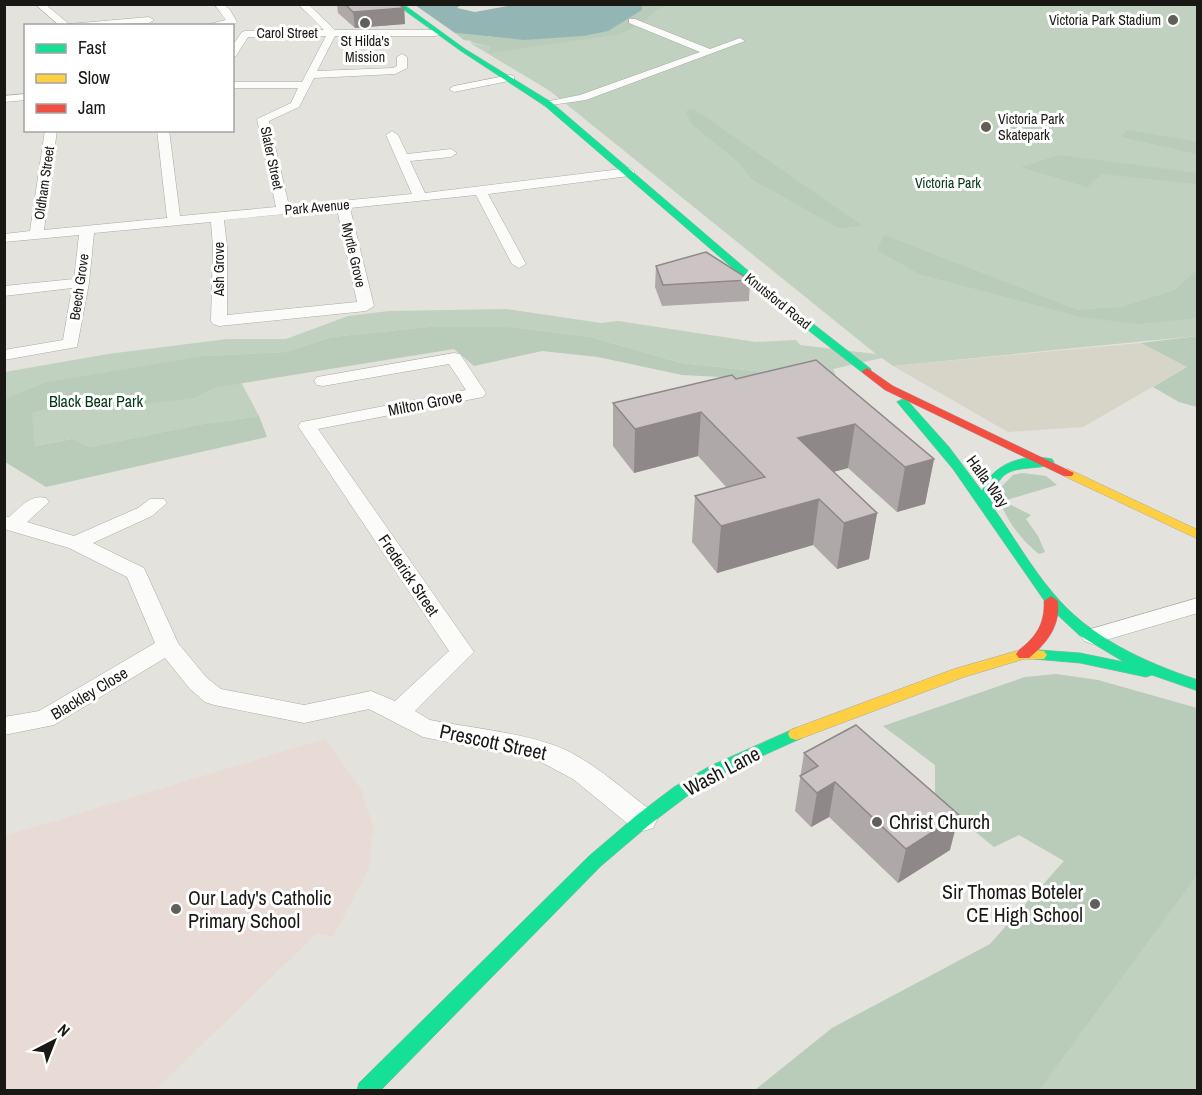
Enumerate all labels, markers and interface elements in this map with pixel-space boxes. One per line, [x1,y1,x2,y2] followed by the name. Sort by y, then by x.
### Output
[1049,11,1161,29] place label: Victoria Park Stadium
[1166,13,1180,27] marker: Victoria Park Stadium
[358,16,372,30] marker: St Hilda's Mission
[24,24,234,132] legend
[256,24,318,42] street label: Carol Street
[341,32,390,66] place label: St Hilda's Mission
[78,35,106,60] text: Fast
[78,65,110,90] text: Slow
[78,95,106,120] text: Jam
[998,110,1064,144] place label: Victoria Park Skatepark
[979,120,993,134] marker: Victoria Park Skatepark
[257,125,287,191] street label: Slater Street
[30,145,58,221] street label: Oldham Street
[915,174,981,192] park label: Victoria Park
[284,195,350,219] street label: Park Avenue
[338,221,370,289] street label: Myrtle Grove
[210,242,228,297] street label: Ash Grove
[65,253,93,321] street label: Beech Grove
[741,269,815,333] street label: Knutsford Road
[386,385,464,421] street label: Milton Grove
[49,390,143,412] park label: Black Bear Park
[962,451,1015,512] street label: Halla Way
[374,530,445,620] street label: Frederick Street
[46,661,132,725] street label: Blackley Close
[437,717,549,766] street label: Prescott Street
[679,739,764,802] street label: Wash Lane
[889,808,990,835] place label: Christ Church
[870,815,884,829] marker: Christ Church
[942,878,1084,928] place label: Sir Thomas Boteler CE High School
[188,884,332,934] place label: Our Lady's Catholic Primary School
[1088,897,1102,911] marker: Sir Thomas Boteler CE High School
[169,902,183,916] marker: Our Lady's Catholic Primary School
[24,1011,84,1071] north arrow
[53,1019,75,1041] text: N

